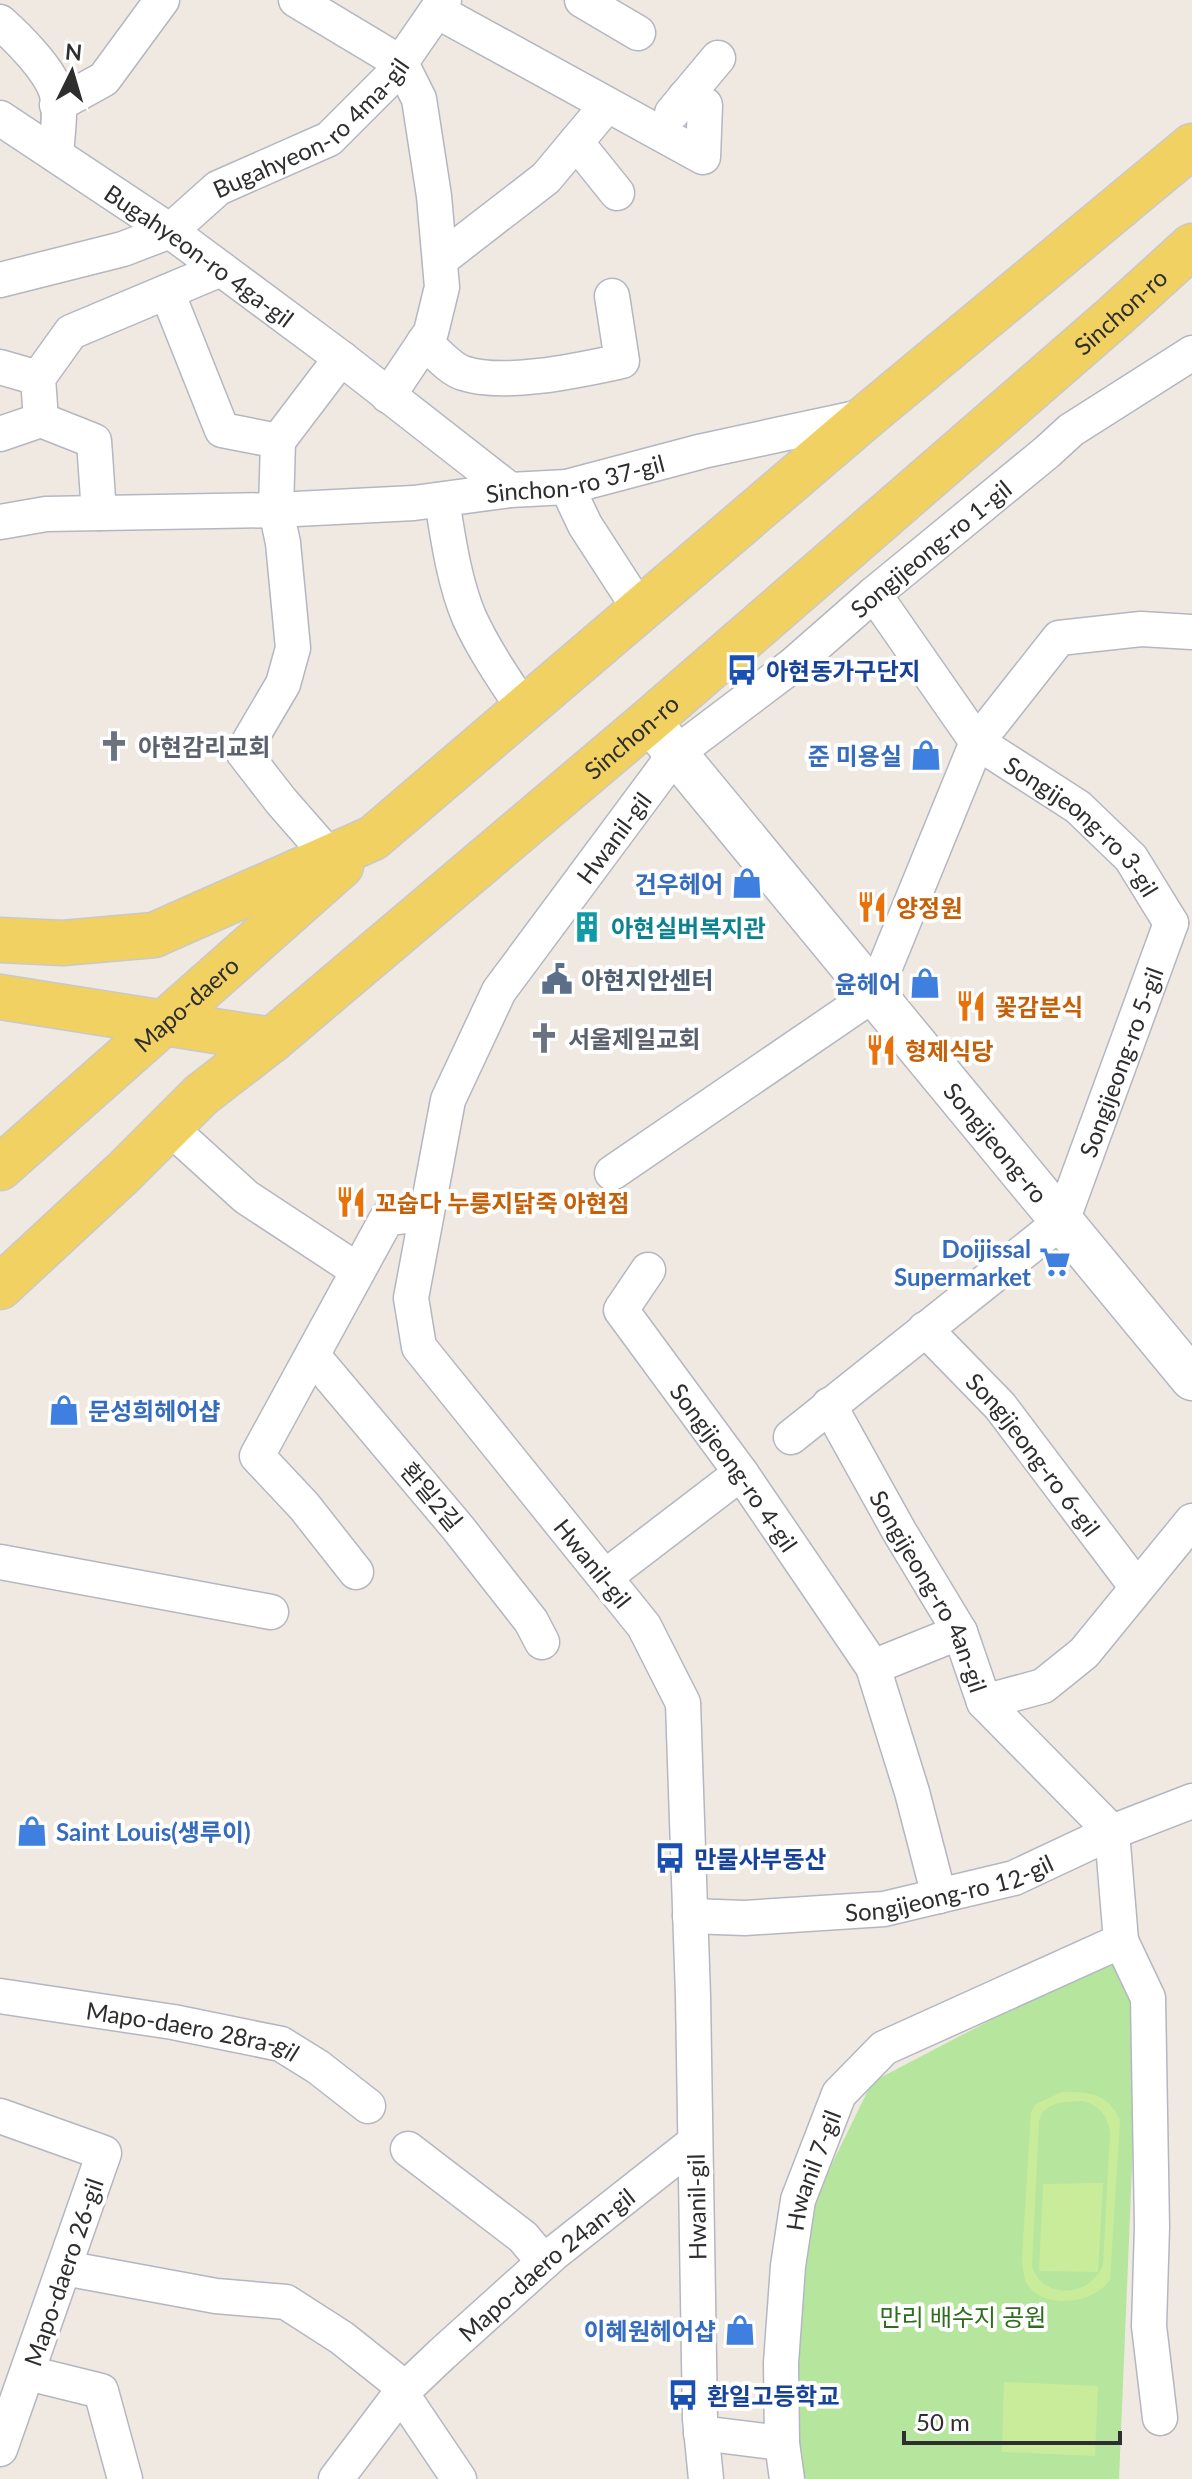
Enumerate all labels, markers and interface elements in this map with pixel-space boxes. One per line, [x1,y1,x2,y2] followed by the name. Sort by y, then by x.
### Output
[32,32,112,112] north arrow
[64,37,83,66] text: N
[208,52,414,203] street label: Bugahyeon-ro 4ma-gil
[99,177,300,333] street label: Bugahyeon-ro 4ga-gil
[1067,262,1172,360] street label: Sinchon-ro
[484,447,667,508] street label: Sinchon-ro 37-gil
[844,473,1017,623] street label: Songijeong-ro 1-gil
[725,653,759,687] bus stop icon: 아현동가구단지
[766,656,921,685] place label: 아현동가구단지
[578,688,684,784] street label: Sinchon-ro
[97,729,131,763] church icon: 아현감리교회
[138,732,270,761] place label: 아현감리교회
[909,738,943,772] shop icon: 준 미용실
[808,741,902,770] place label: 준 미용실
[999,749,1165,901] street label: Songijeong-ro 3-gil
[570,786,656,889] street label: Hwanil-gil
[730,866,764,900] shop icon: 건우헤어
[635,869,723,898] place label: 건우헤어
[855,890,889,924] restaurant icon: 양정원
[896,893,962,922] place label: 양정원
[570,910,604,944] building icon: 아현실버복지관
[611,913,766,942] place label: 아현실버복지관
[127,950,244,1057] street label: Mapo-daero
[540,962,574,996] public building icon: 아현지안센터
[1072,963,1168,1161] street label: Songijeong-ro 5-gil
[581,965,713,994] place label: 아현지안센터
[908,966,942,1000] shop icon: 윤헤어
[835,969,901,998] place label: 윤헤어
[954,989,988,1023] restaurant icon: 꽃감분식
[995,992,1083,1021] place label: 꽃감분식
[527,1021,561,1055] church icon: 서울제일교회
[568,1024,700,1053] place label: 서울제일교회
[864,1033,898,1067] restaurant icon: 형제식당
[905,1036,993,1065] place label: 형제식당
[939,1076,1054,1208] street label: Songijeong-ro
[334,1185,368,1219] restaurant icon: 꼬숩다 누룽지닭죽 아현점
[375,1188,630,1217] place label: 꼬숩다 누룽지닭죽 아현점
[894,1234,1031,1291] place label: Doijissal Supermarket
[1038,1245,1072,1279] supermarket icon: Doijissal Supermarket
[961,1366,1107,1541] street label: Songijeong-ro 6-gil
[665,1377,804,1557] street label: Songijeong-ro 4-gil
[47,1393,81,1427] shop icon: 문성희헤어샵
[88,1396,220,1425] place label: 문성희헤어샵
[395,1456,469,1536] street label: 환일2길
[865,1485,994,1696] street label: Songijeong-ro 4an-gil
[548,1513,638,1613] street label: Hwanil-gil
[15,1814,49,1848] shop icon: Saint Louis(생루이)
[56,1817,251,1846] place label: Saint Louis(생루이)
[653,1841,687,1875] bus stop icon: 만물사부동산
[694,1844,826,1873] place label: 만물사부동산
[844,1847,1057,1926] street label: Songijeong-ro 12-gil
[84,1995,305,2067] street label: Mapo-daero 28ra-gil
[779,2106,846,2233] street label: Hwanil 7-gil
[681,2154,711,2260] street label: Hwanil-gil
[17,2174,109,2370] street label: Mapo-daero 26-gil
[452,2181,640,2347] street label: Mapo-daero 24an-gil
[880,2302,1046,2331] park label: 만리 배수지 공원
[723,2313,757,2347] shop icon: 이혜원헤어샵
[584,2316,716,2345] place label: 이혜원헤어샵
[666,2378,700,2412] bus stop icon: 환일고등학교
[707,2381,839,2410] place label: 환일고등학교
[904,2395,1120,2445] scale bar
[916,2407,970,2436] text: 50 m

